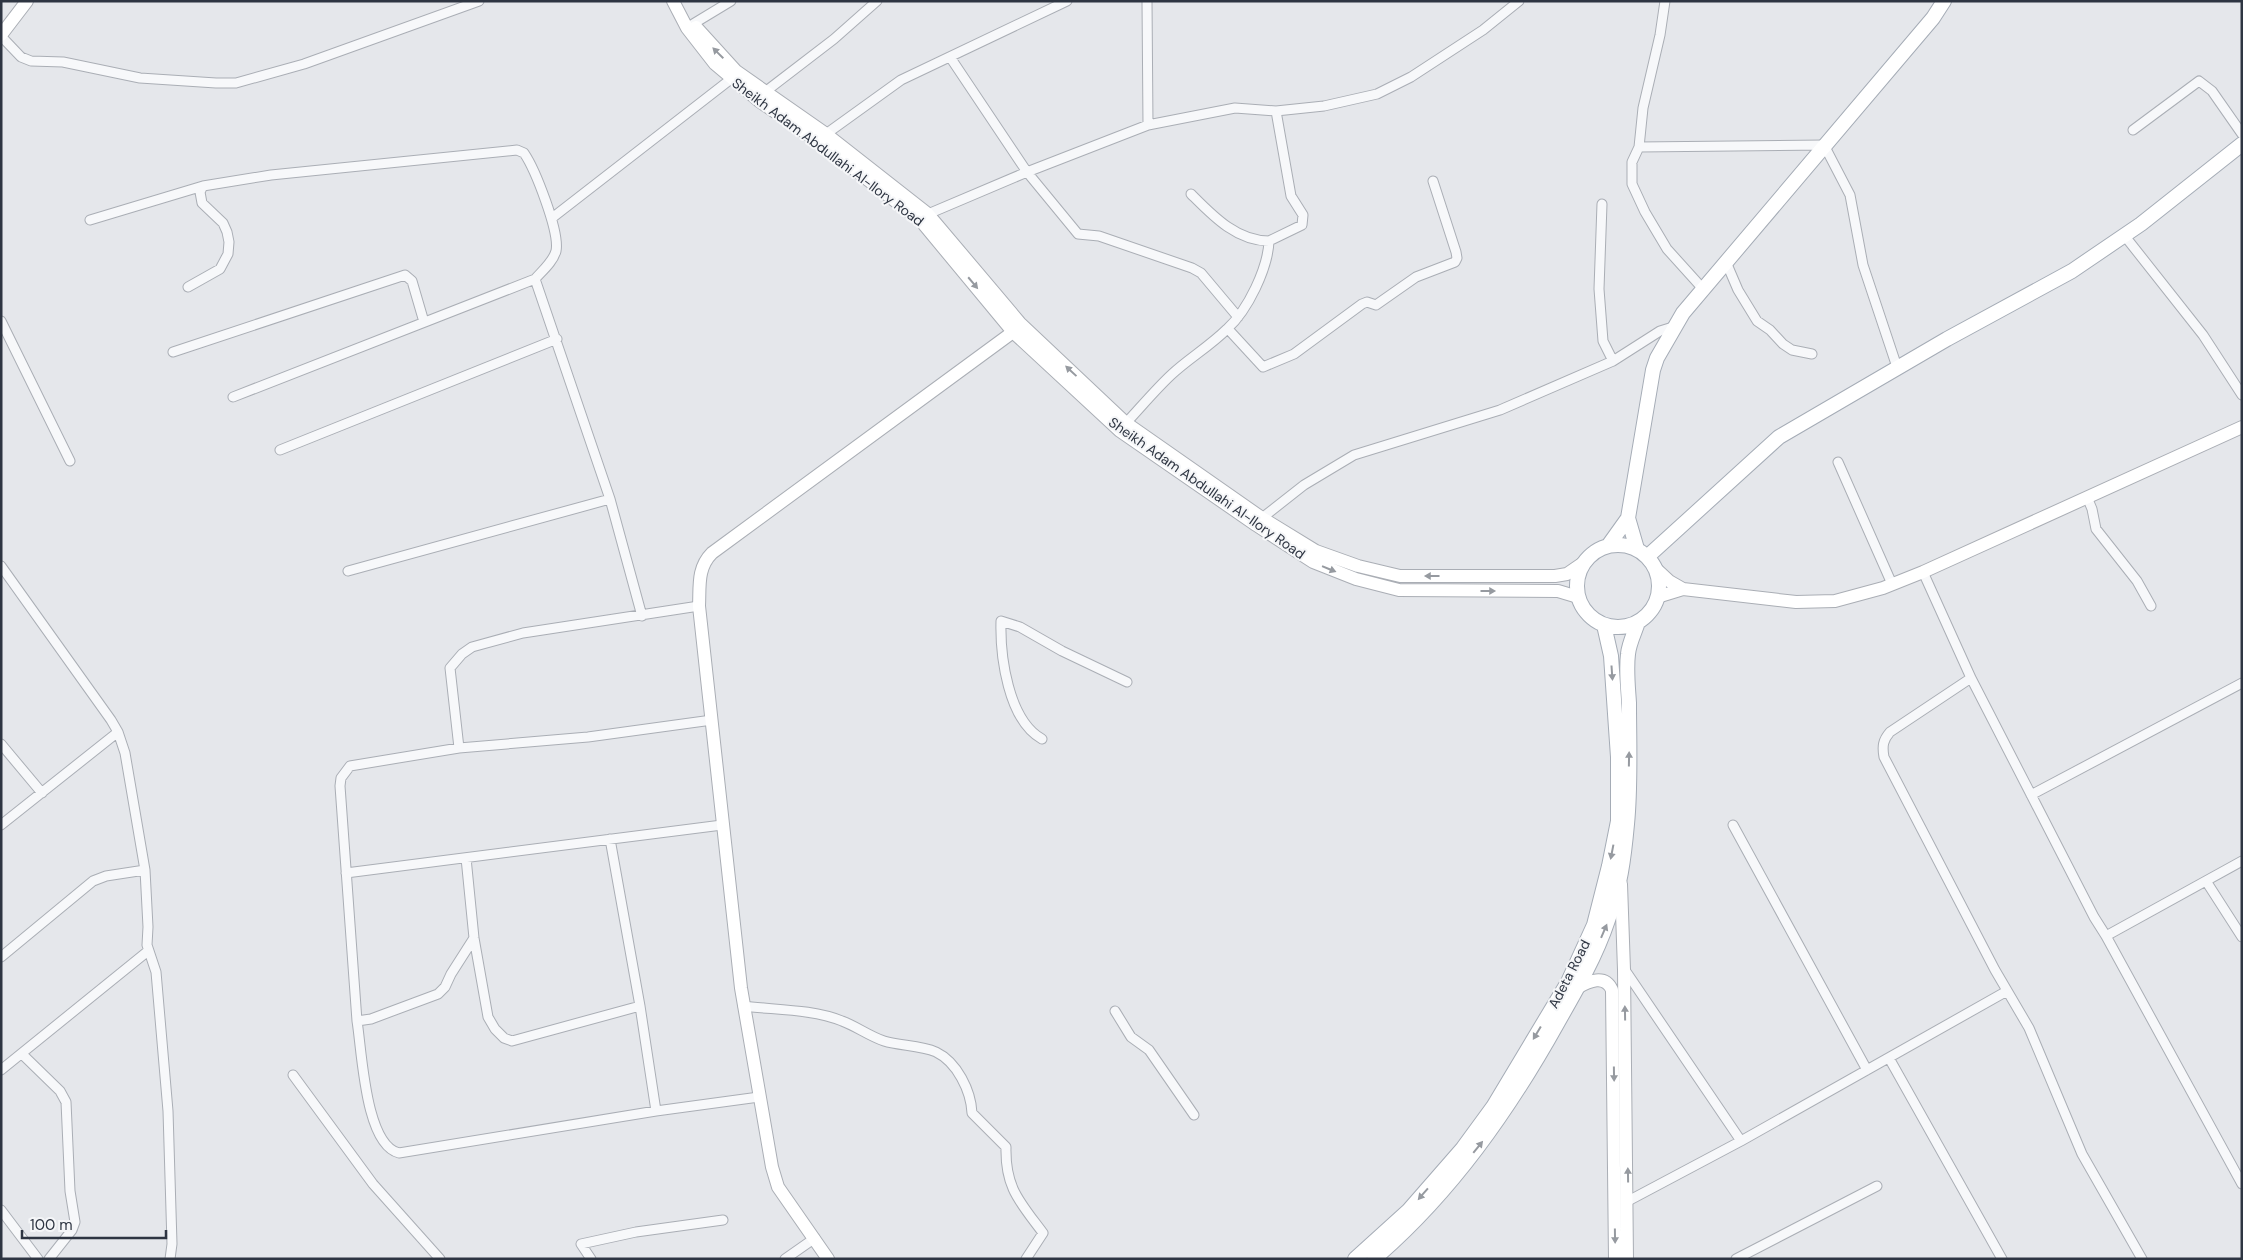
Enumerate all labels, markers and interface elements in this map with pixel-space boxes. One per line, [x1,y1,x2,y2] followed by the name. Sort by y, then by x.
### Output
[712,47,724,59] one-way arrow
[728,74,928,230] street label: Sheikh Adam Abdullahi Al-Ilory Road
[967,276,978,289] one-way arrow
[1065,365,1077,377] one-way arrow
[1105,413,1309,563] street label: Sheikh Adam Abdullahi Al-Ilory Road
[1322,566,1337,573] one-way arrow
[1424,572,1440,580] one-way arrow
[1481,587,1497,595] one-way arrow
[1609,665,1617,681] one-way arrow
[1625,751,1633,767] one-way arrow
[1608,844,1616,859] one-way arrow
[1600,924,1608,938] one-way arrow
[1544,937,1594,1011] street label: Adeta Road
[1621,1004,1629,1020] one-way arrow
[1533,1026,1542,1040] one-way arrow
[1610,1066,1618,1082] one-way arrow
[1473,1140,1484,1153] one-way arrow
[1624,1167,1632,1183] one-way arrow
[1418,1187,1429,1200] one-way arrow
[22,1208,166,1240] scale bar
[30,1215,73,1235] text: 100 m
[1611,1229,1619,1245] one-way arrow

